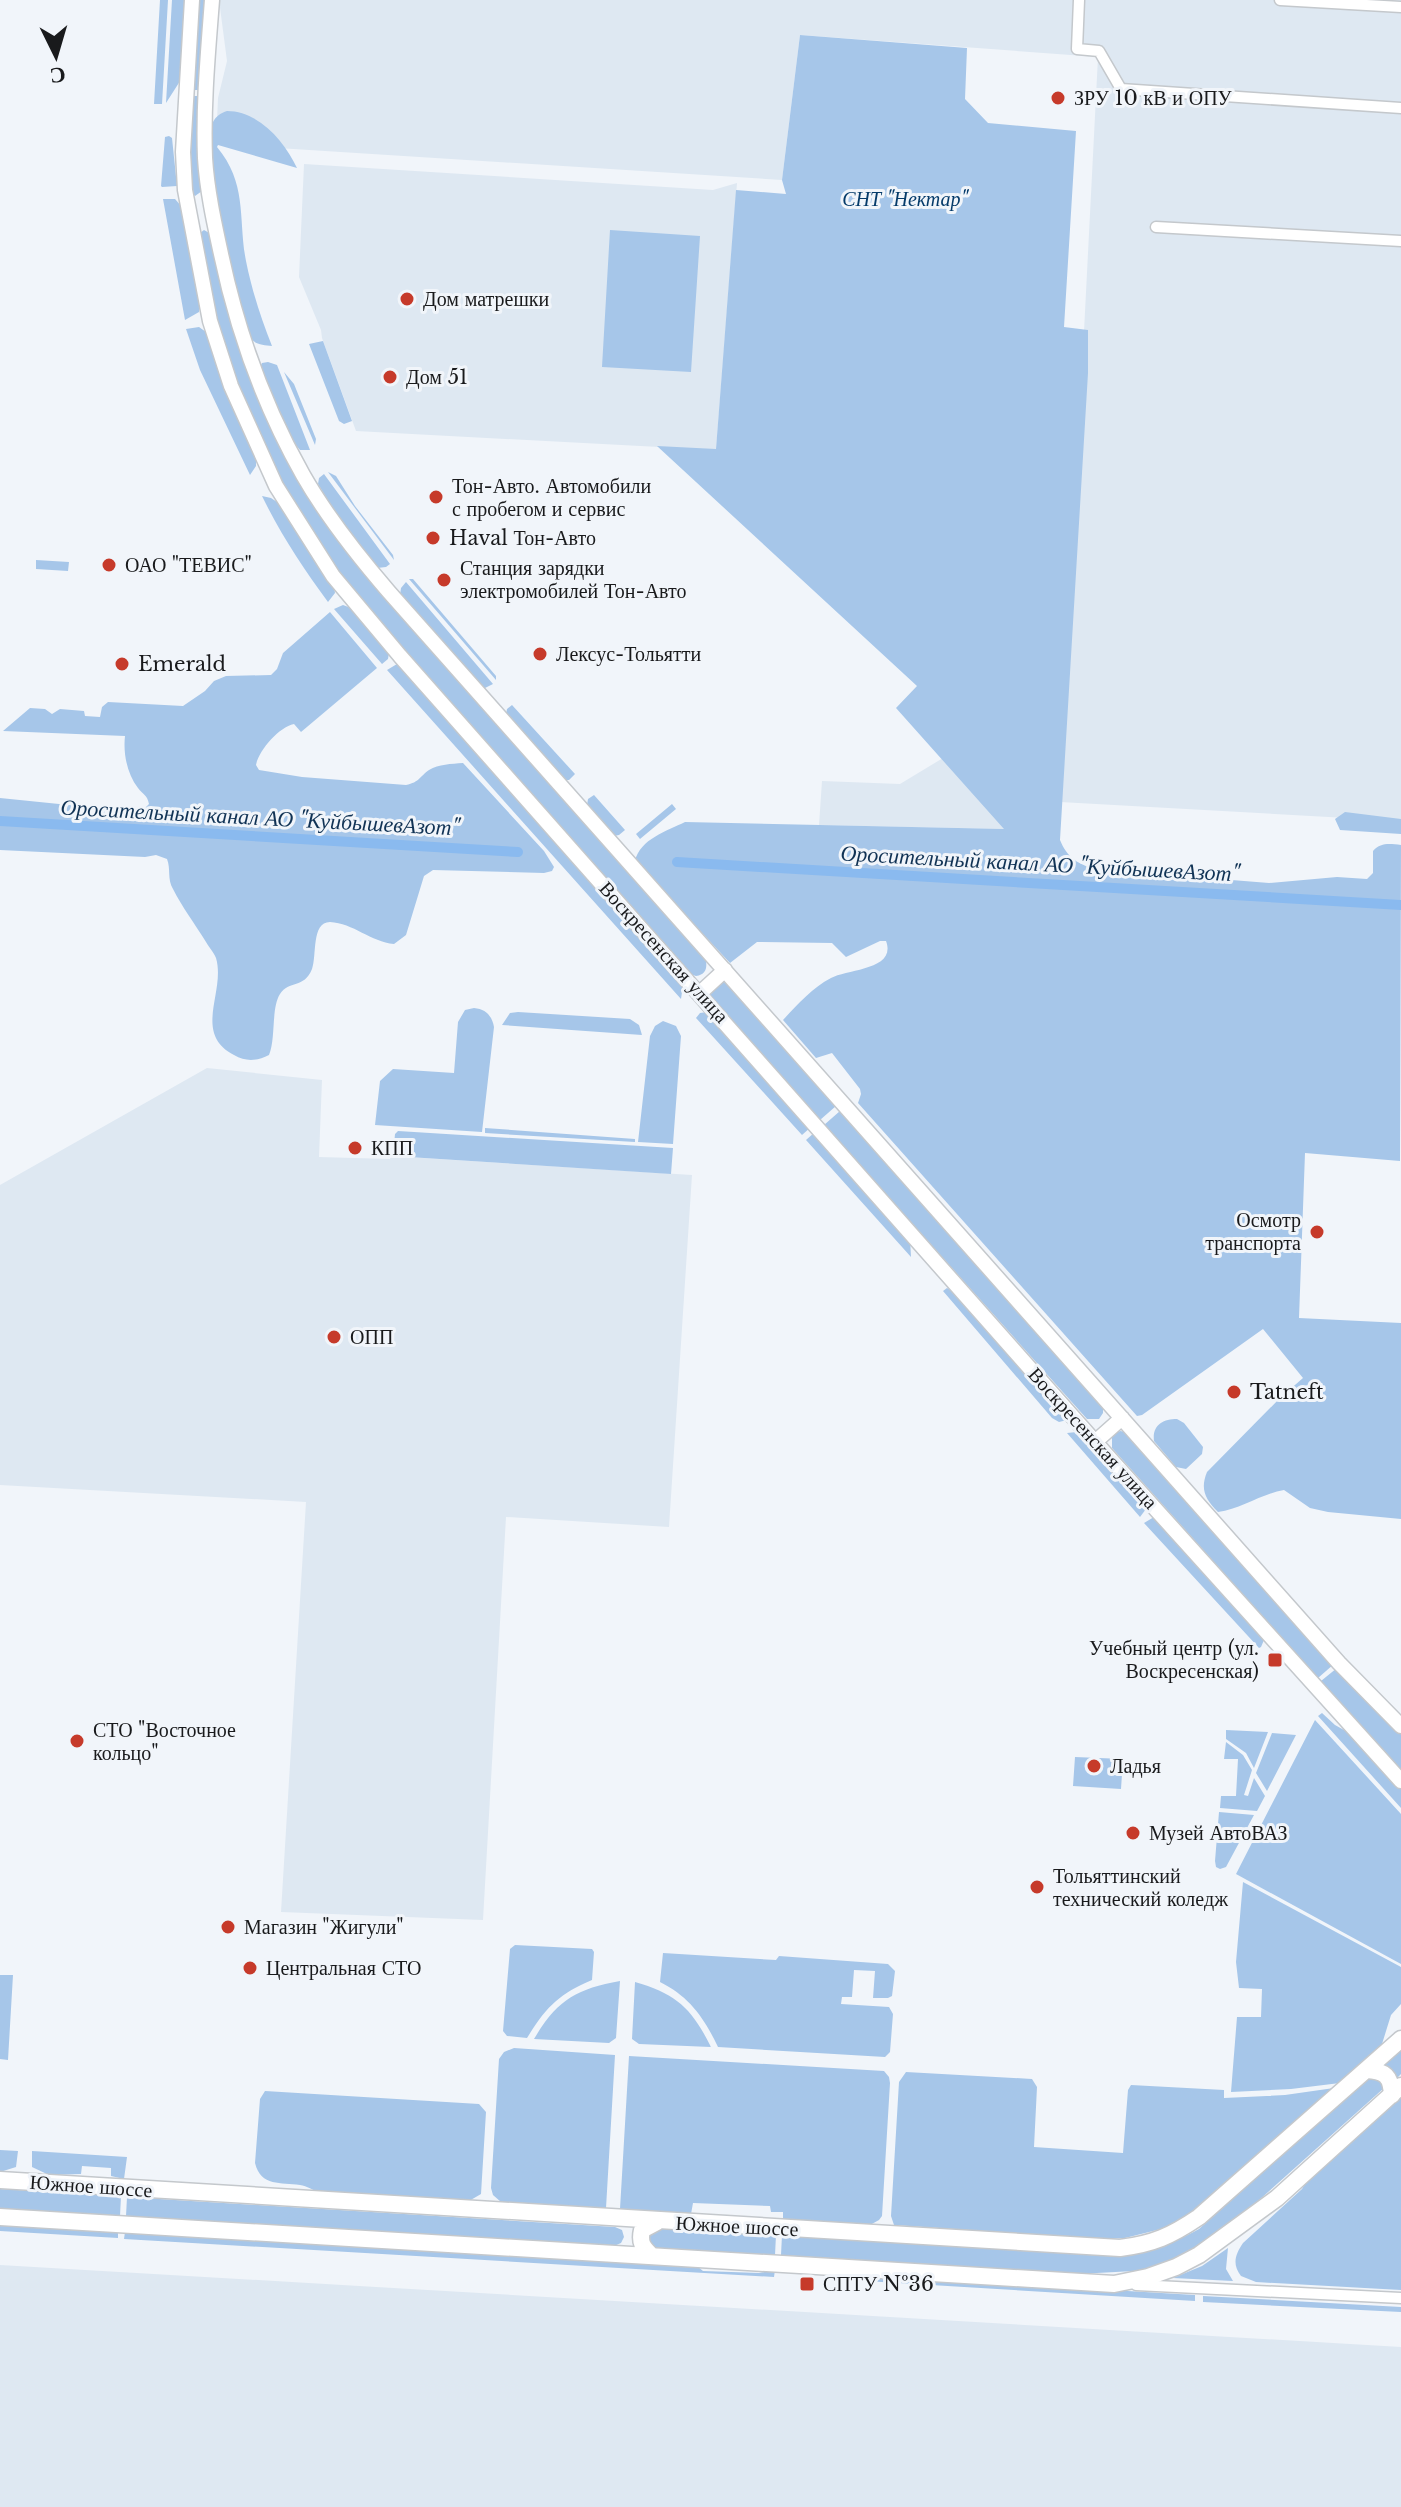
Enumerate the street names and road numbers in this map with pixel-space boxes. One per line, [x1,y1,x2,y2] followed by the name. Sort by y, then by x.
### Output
[594,876,734,1028] street label: Воскресенская улица
[1023,1362,1163,1514] street label: Воскресенская улица
[29,2170,153,2202] street label: Южное шоссе
[675,2211,799,2241] street label: Южное шоссе

